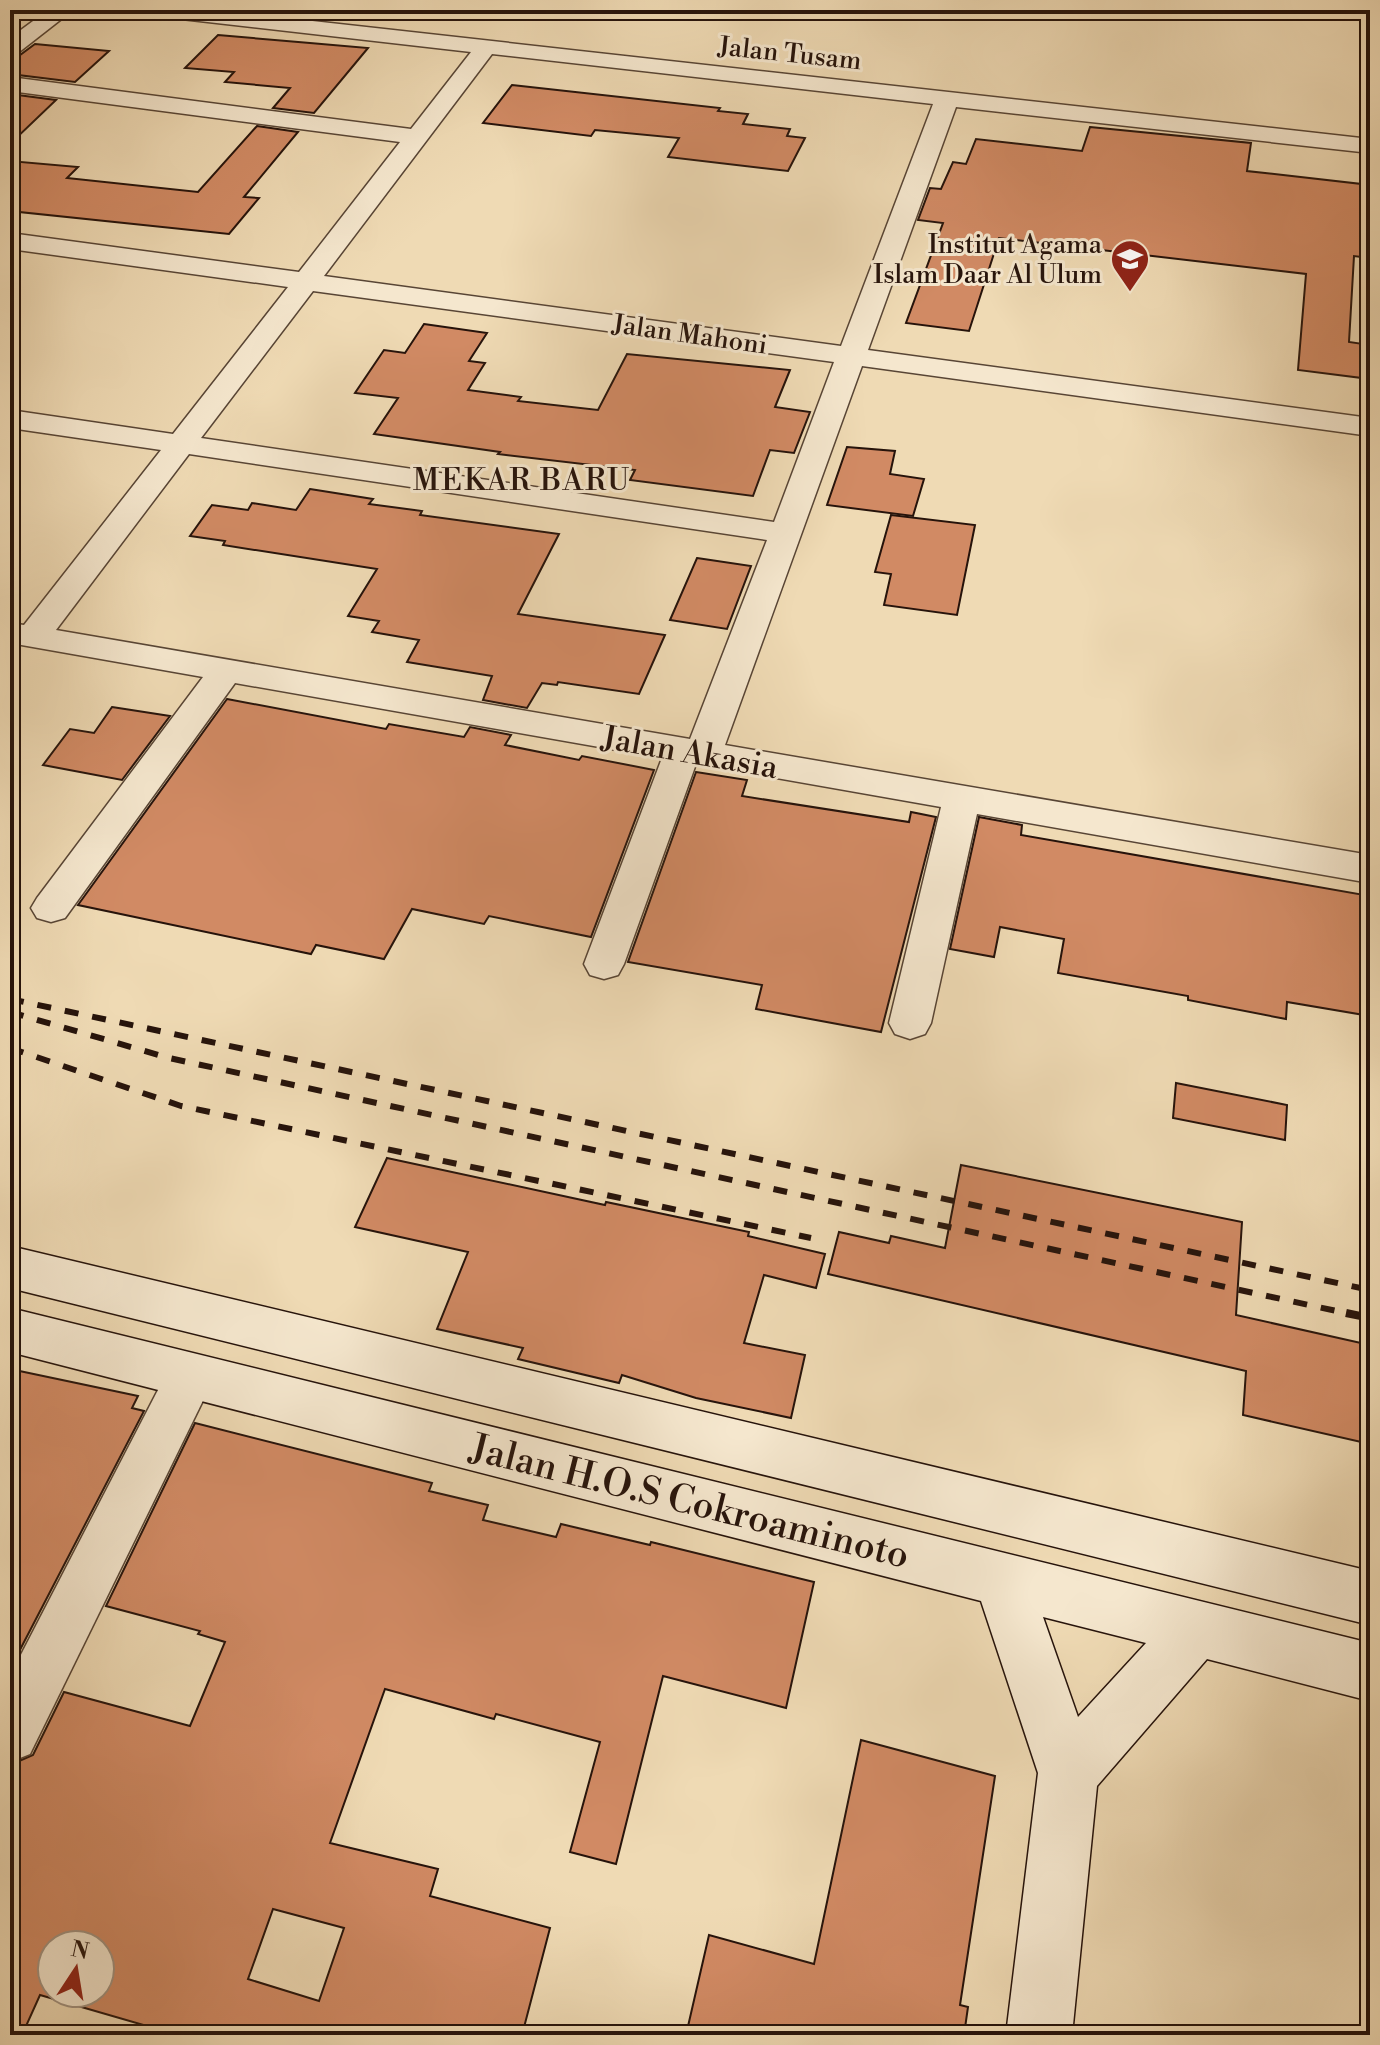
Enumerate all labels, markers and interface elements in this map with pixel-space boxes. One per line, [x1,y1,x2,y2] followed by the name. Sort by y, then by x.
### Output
[716,30,863,77] street label: Jalan Tusam
[873,229,1103,291] place label: Institut Agama Islam Daar Al Ulum
[1109,238,1151,293] school or university icon: Institut Agama Islam Daar Al Ulum
[609,308,769,362] street label: Jalan Mahoni
[413,462,631,500] district label: MEKAR BARU
[598,718,782,788] street label: Jalan Akasia
[463,1425,914,1580] street label: Jalan H.O.S Cokroaminoto
[36,1929,116,2009] north arrow
[69,1936,92,1966] text: N

